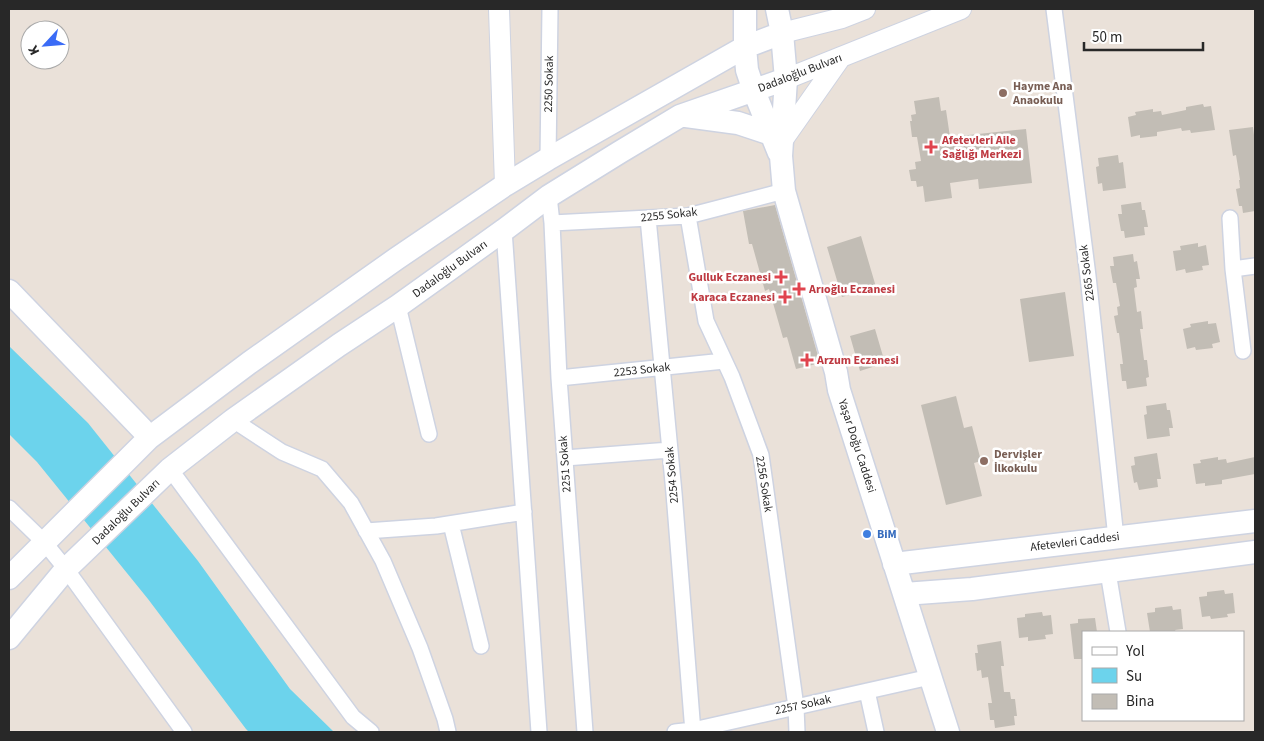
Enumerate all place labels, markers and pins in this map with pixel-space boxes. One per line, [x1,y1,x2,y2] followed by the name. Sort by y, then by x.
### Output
[1012,78,1073,109] place label: Hayme Ana Anaokulu
[997,87,1009,99] marker: Hayme Ana Anaokulu
[941,132,1022,163] place label: Afetevleri Aile Sağlığı Merkezi
[924,140,938,154] marker: Afetevleri Aile Sağlığı Merkezi
[688,269,771,286] place label: Gulluk Eczanesi
[775,271,787,283] marker: Gulluk Eczanesi
[808,281,895,298] place label: Arıoğlu Eczanesi
[793,283,805,295] marker: Arıoğlu Eczanesi
[691,289,775,306] place label: Karaca Eczanesi
[779,291,791,303] marker: Karaca Eczanesi
[816,352,899,369] place label: Arzum Eczanesi
[801,354,813,366] marker: Arzum Eczanesi
[994,446,1042,477] place label: Dervişler İlkokulu
[978,455,990,467] marker: Dervişler İlkokulu
[877,526,897,543] place label: BiM
[861,528,873,540] marker: BiM

